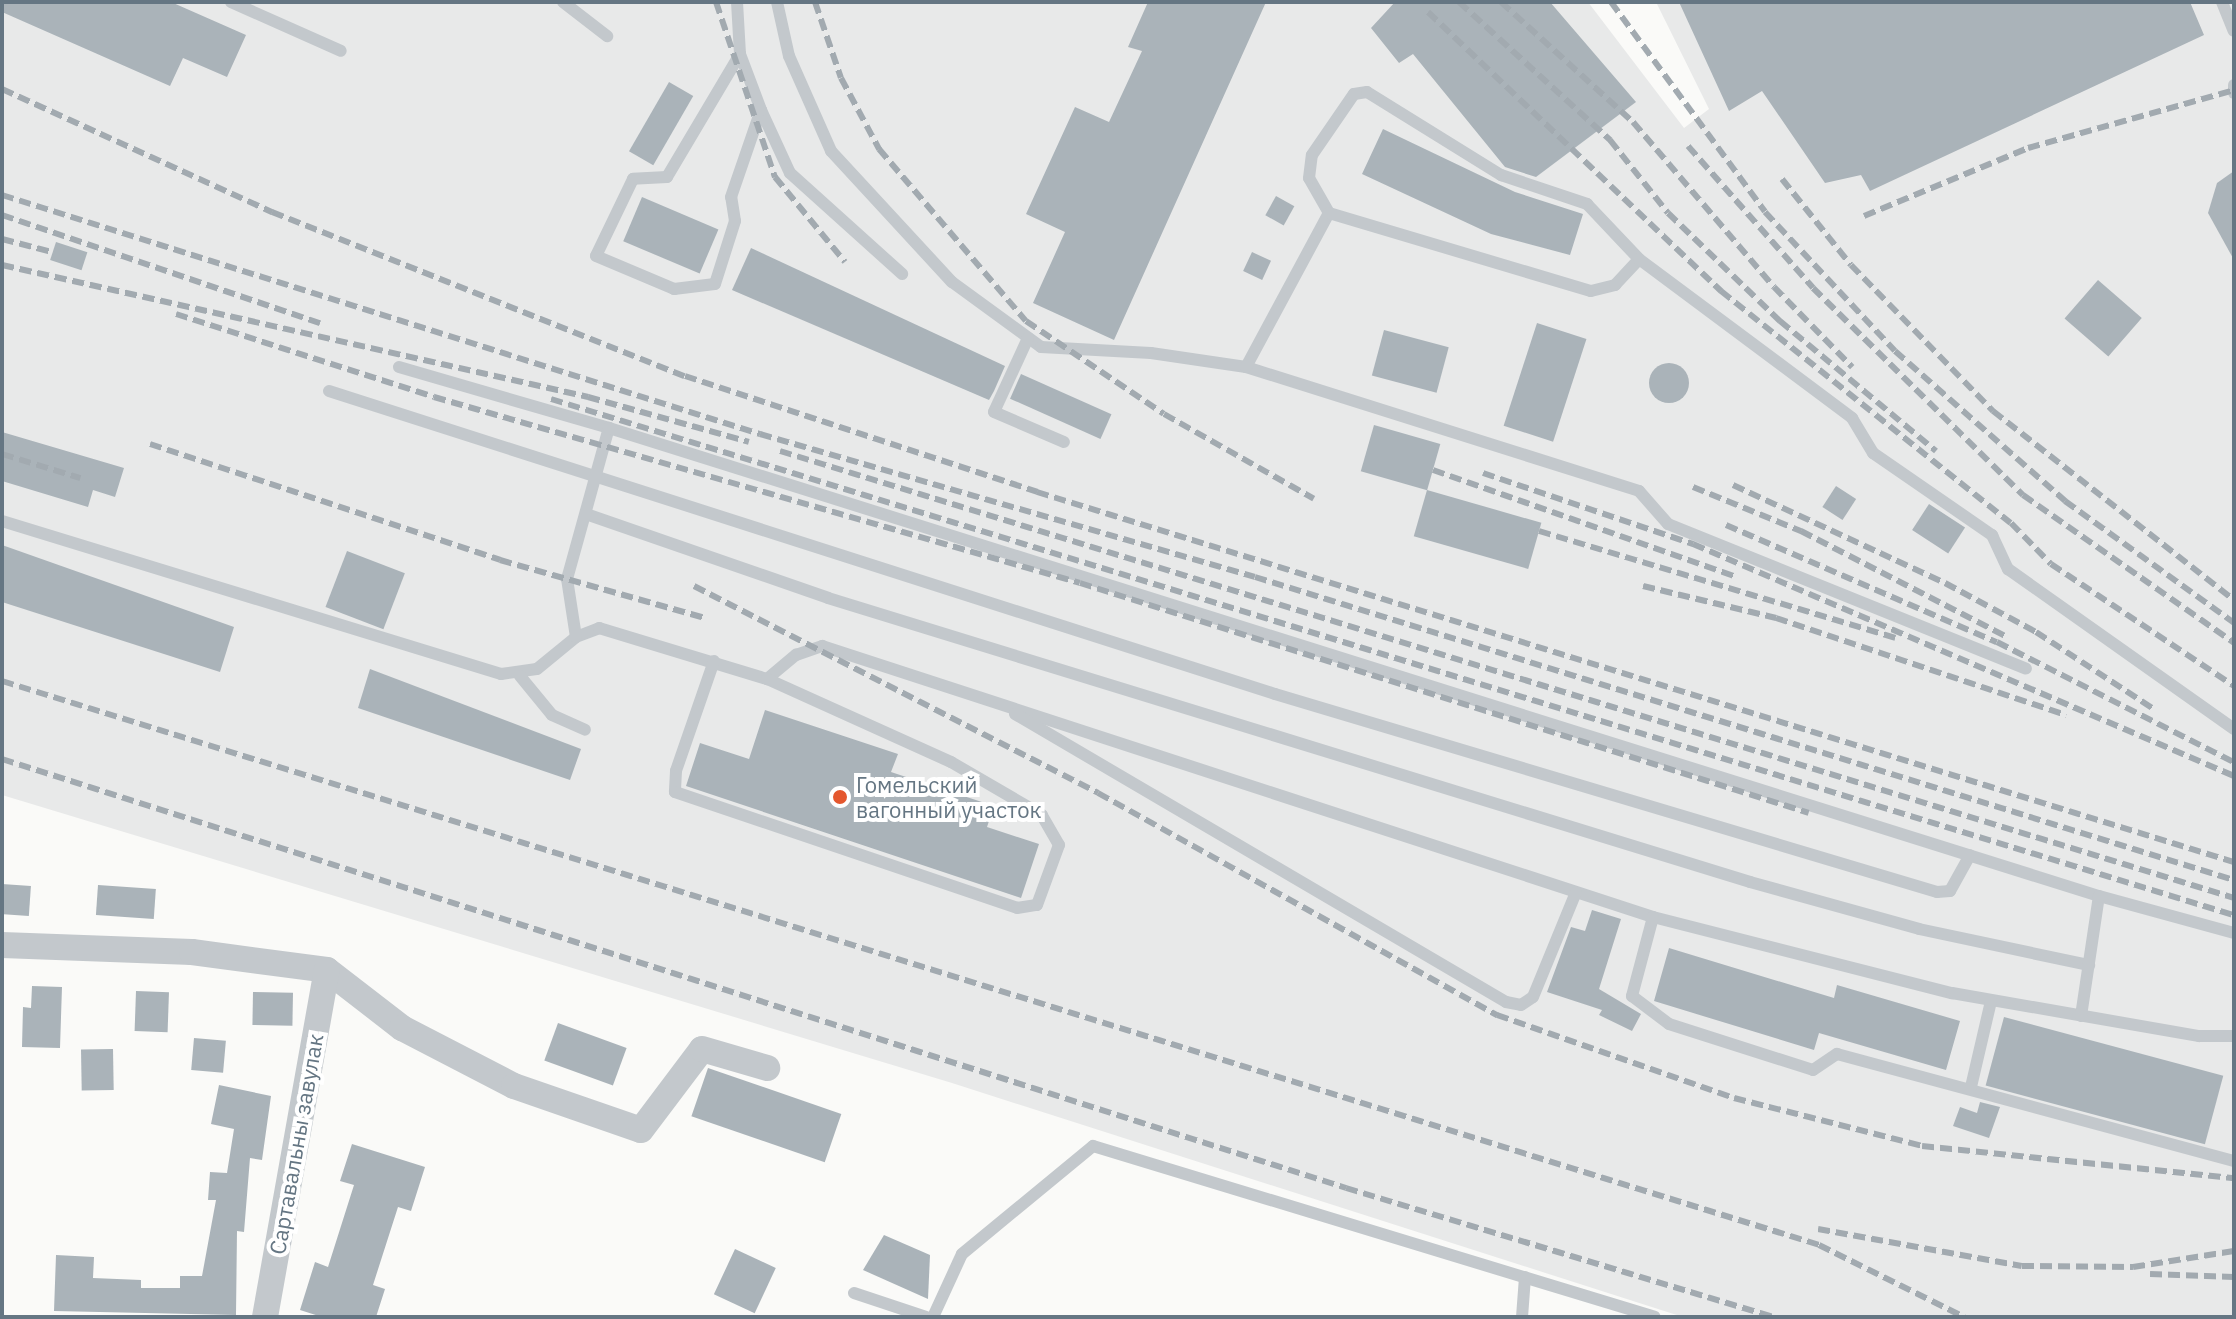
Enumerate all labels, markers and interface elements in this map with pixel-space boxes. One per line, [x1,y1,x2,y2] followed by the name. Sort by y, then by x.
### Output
[856,771,1042,822] place label: Гомельский вагонный участок
[831,788,849,806] marker: Гомельский вагонный участок
[264,1032,328,1256] street label: Сартавальны завулак

